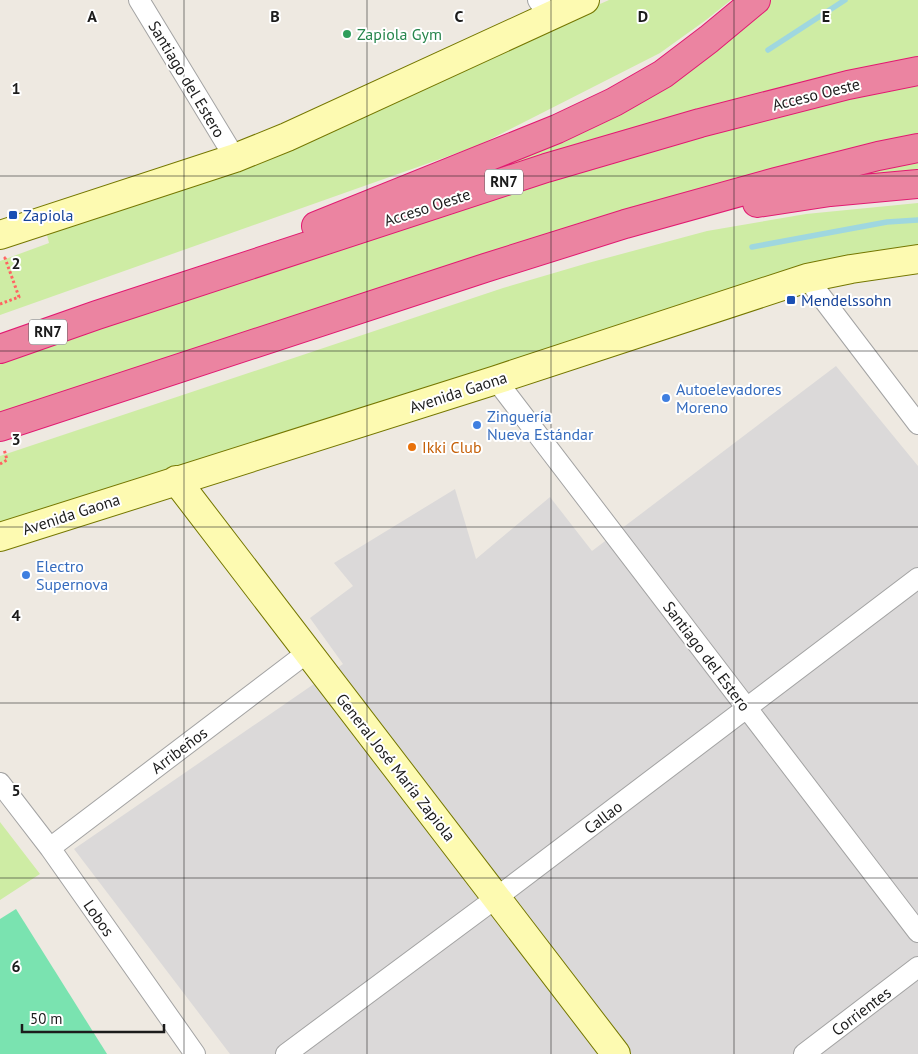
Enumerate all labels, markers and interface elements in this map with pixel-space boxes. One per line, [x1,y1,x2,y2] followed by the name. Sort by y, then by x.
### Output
[87,6,97,26] text: A
[270,6,280,26] text: B
[455,6,464,26] text: C
[638,6,648,26] text: D
[822,6,830,26] text: E
[144,17,230,141] street label: Santiago del Estero
[357,24,442,44] place label: Zapiola Gym
[341,28,353,40] marker: Zapiola Gym
[770,73,862,115] street label: Acceso Oeste
[11,78,21,98] text: 1
[485,170,523,194] road number: RN7
[381,184,473,230] street label: Acceso Oeste
[23,205,73,225] place label: Zapiola
[7,209,19,221] marker: Zapiola
[11,253,21,273] text: 2
[801,290,892,310] place label: Mendelssohn
[785,294,797,306] marker: Mendelssohn
[29,320,67,344] road number: RN7
[407,367,509,417] street label: Avenida Gaona
[676,379,782,417] place label: Autoelevadores Moreno
[660,392,672,404] marker: Autoelevadores Moreno
[487,406,594,444] place label: Zinguería Nueva Estándar
[471,419,483,431] marker: Zinguería Nueva Estándar
[11,429,21,449] text: 3
[422,437,482,457] place label: Ikki Club
[406,441,418,453] marker: Ikki Club
[20,489,122,539] street label: Avenida Gaona
[36,556,108,594] place label: Electro Supernova
[20,569,32,581] marker: Electro Supernova
[659,597,755,715] street label: Santiago del Estero
[11,605,21,625] text: 4
[332,689,460,845] street label: General José María Zapiola
[147,722,211,778] street label: Arribeños
[11,780,21,800] text: 5
[580,796,626,838] street label: Callao
[79,896,119,940] street label: Lobos
[11,956,21,976] text: 6
[827,982,895,1040] street label: Corrientes
[22,1002,165,1034] scale bar
[30,1009,63,1028] text: 50 m

